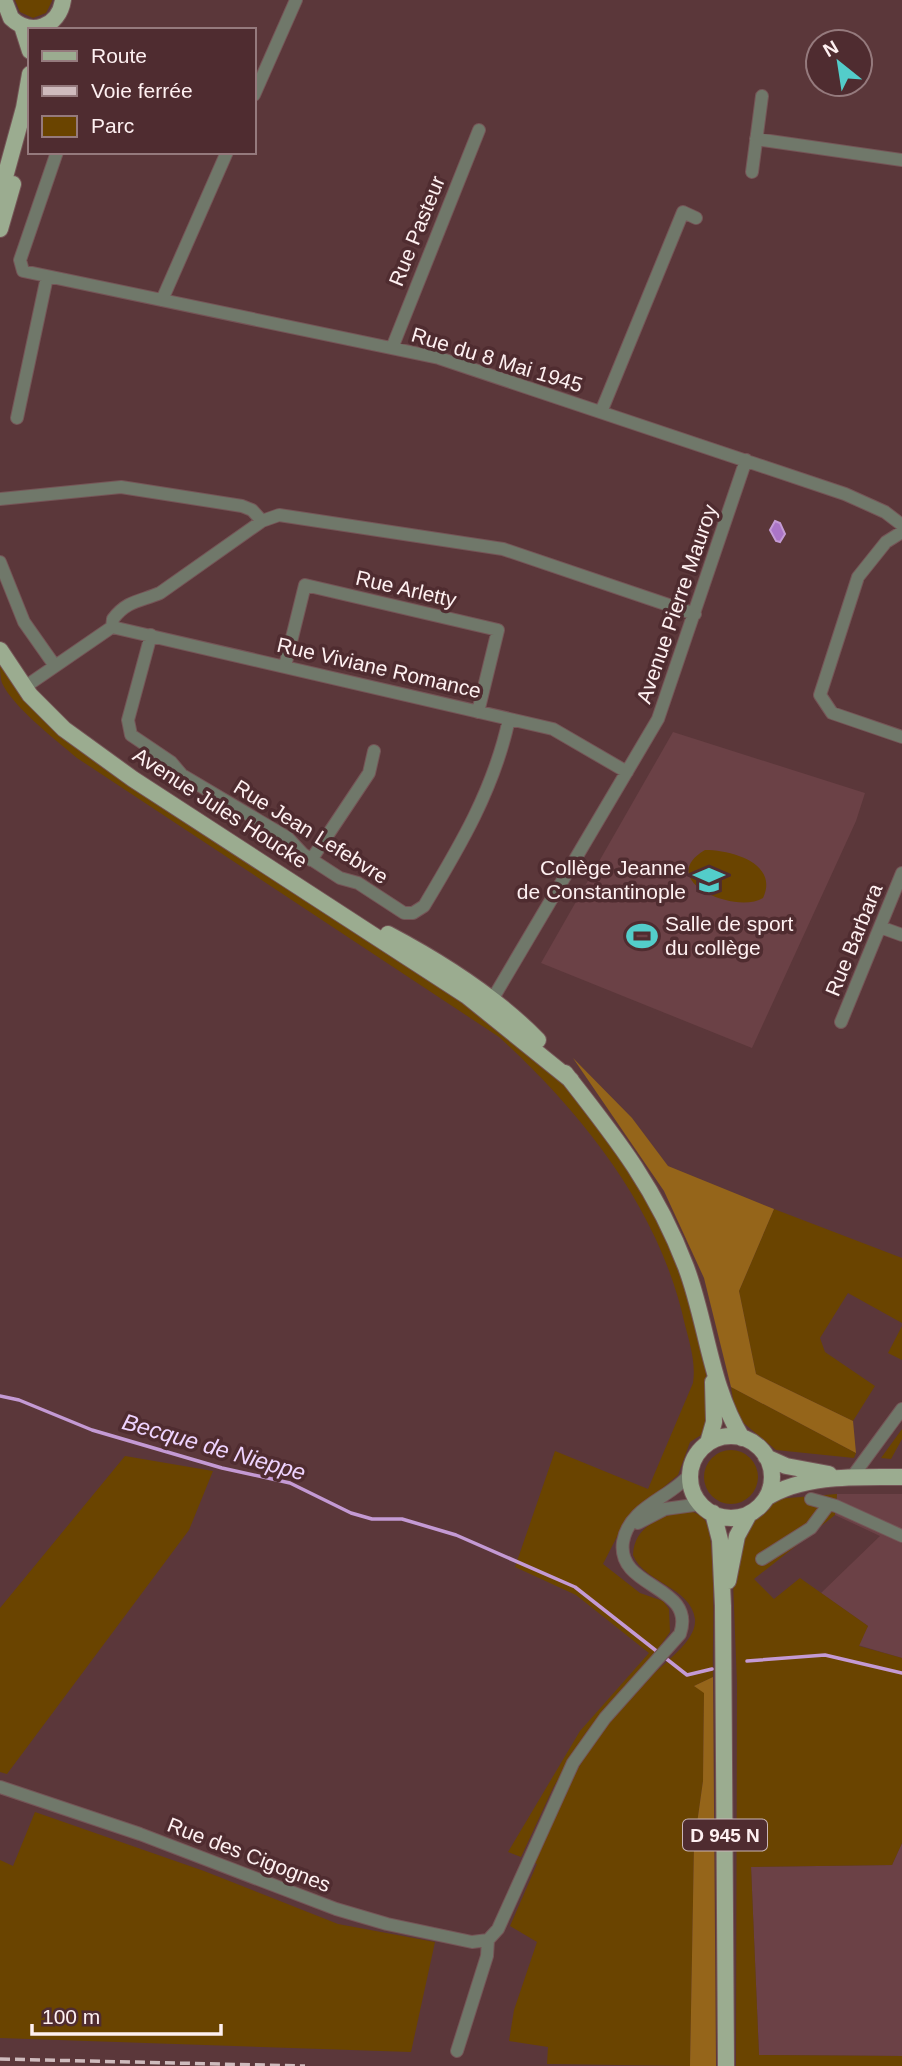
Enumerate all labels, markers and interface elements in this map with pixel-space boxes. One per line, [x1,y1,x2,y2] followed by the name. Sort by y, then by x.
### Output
[28,28,256,154] legend
[804,28,874,98] north arrow
[820,36,842,61] text: N
[91,44,147,67] text: Route
[91,79,193,102] text: Voie ferrée
[91,114,134,137] text: Parc
[384,172,449,289] street label: Rue Pasteur
[409,323,585,396] street label: Rue du 8 Mai 1945
[632,501,722,706] street label: Avenue Pierre Mauroy
[353,566,459,611] street label: Rue Arletty
[275,633,483,702] street label: Rue Viviane Romance
[129,743,312,872] street label: Avenue Jules Houcke
[230,775,393,888] street label: Rue Jean Lefebvre
[517,856,686,903] place label: Collège Jeanne de Constantinople
[692,863,726,897] school or university icon: Collège Jeanne de Constantinople
[821,880,887,999] street label: Rue Barbara
[665,912,794,959] place label: Salle de sport du collège
[625,919,659,953] sports icon: Salle de sport du collège
[119,1408,309,1486] water label: Becque de Nieppe
[164,1813,334,1896] street label: Rue des Cigognes
[683,1820,767,1851] road number: D 945 N
[32,1993,220,2037] scale bar
[42,2005,100,2028] text: 100 m

